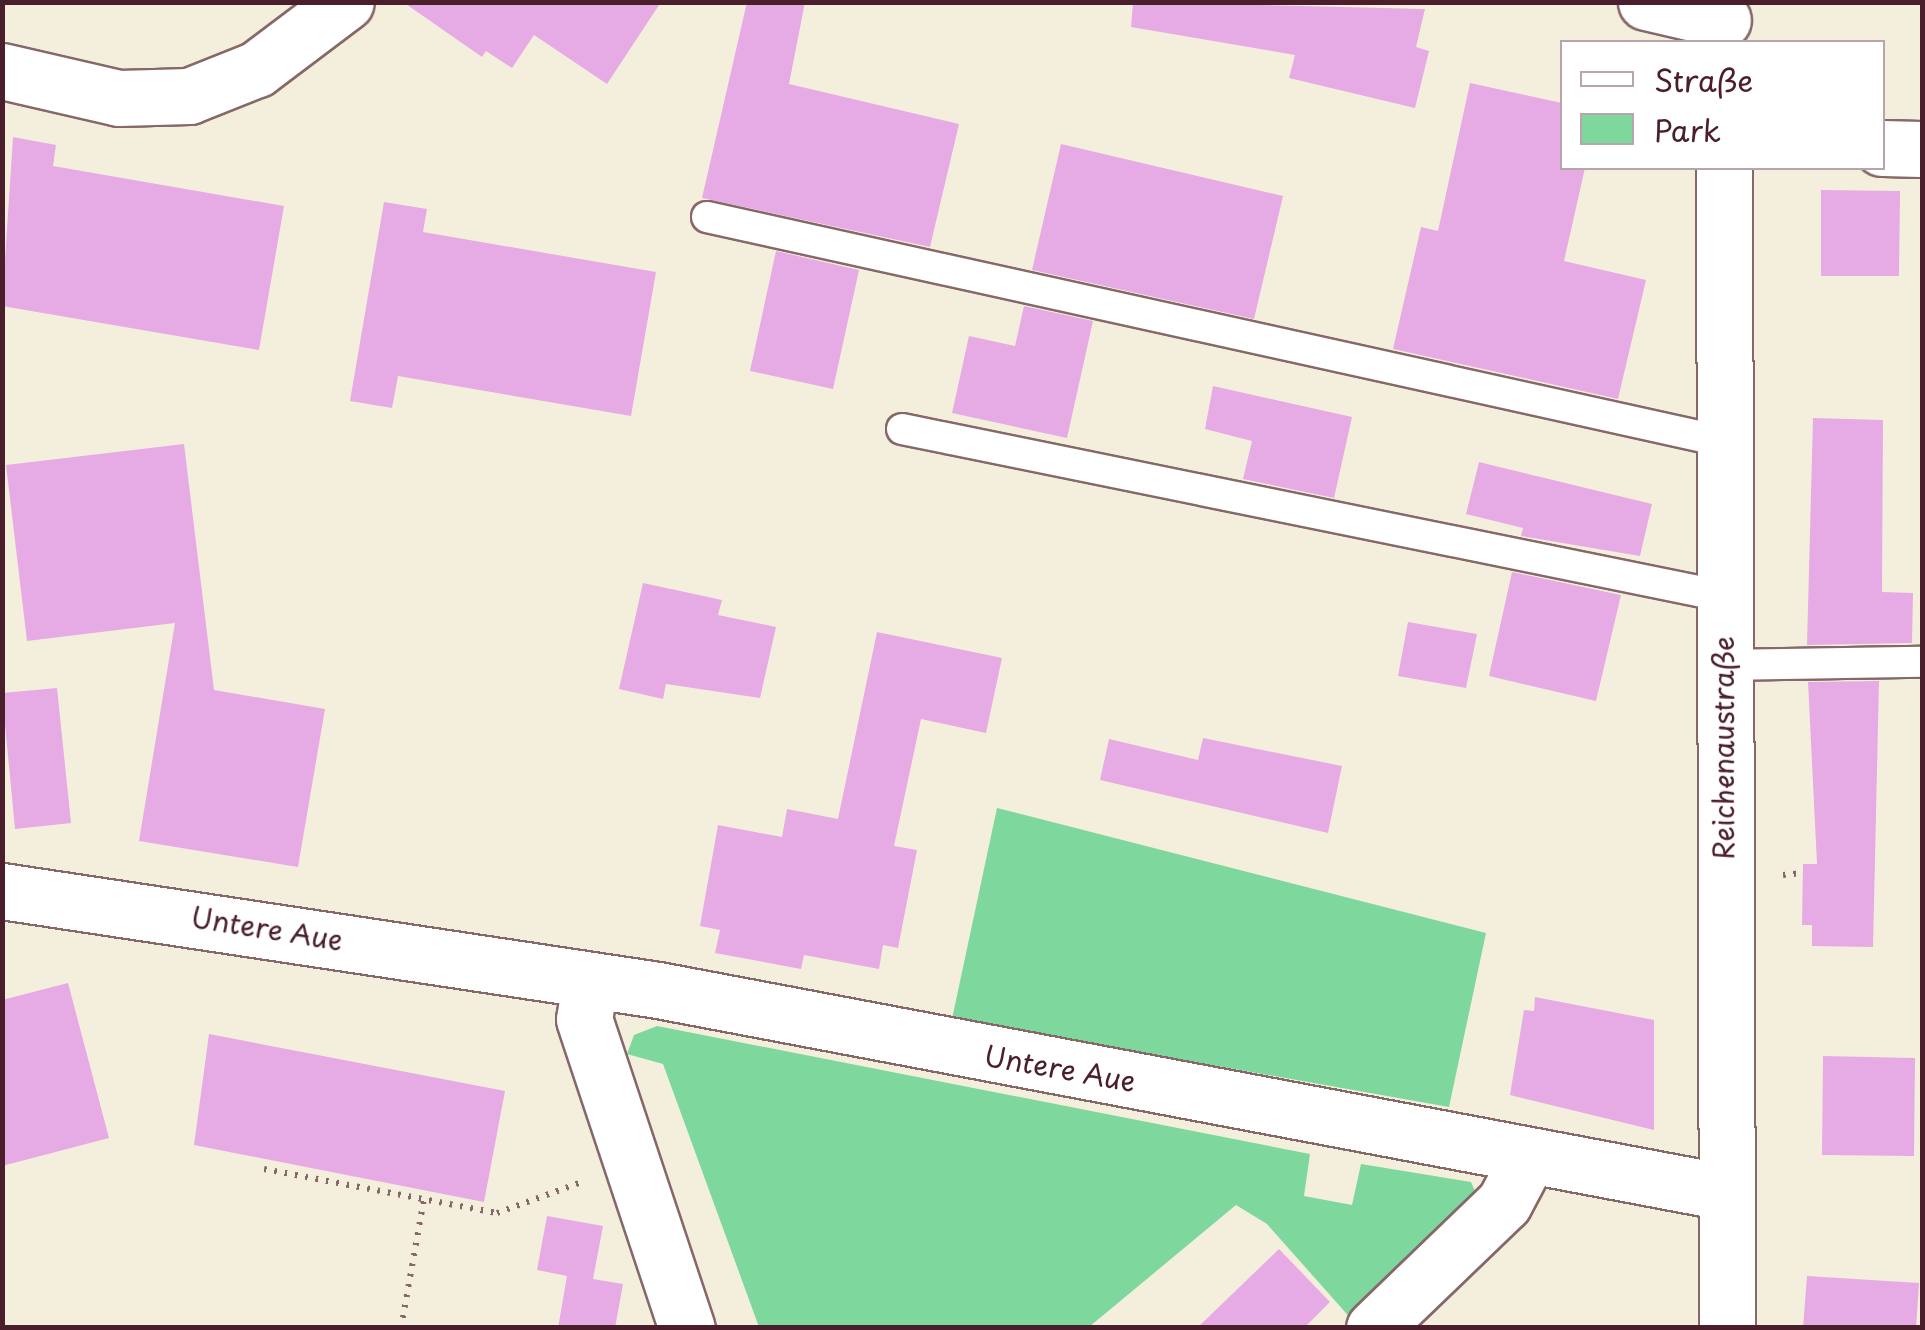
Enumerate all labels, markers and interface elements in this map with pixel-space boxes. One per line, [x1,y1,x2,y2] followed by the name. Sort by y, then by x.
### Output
[1560,40,1885,170] legend
[1654,57,1753,102] text: Straße
[1654,107,1721,152] text: Park
[1706,636,1740,860] street label: Reichenaustraße
[188,899,346,957] street label: Untere Aue
[981,1038,1139,1098] street label: Untere Aue

